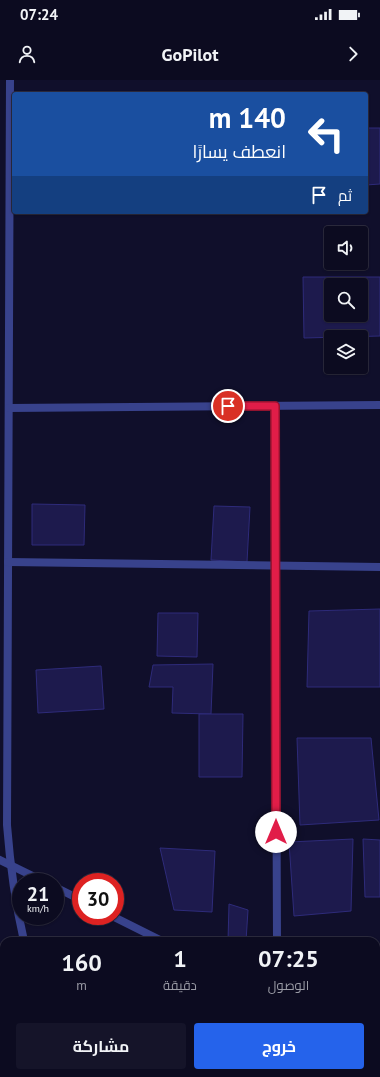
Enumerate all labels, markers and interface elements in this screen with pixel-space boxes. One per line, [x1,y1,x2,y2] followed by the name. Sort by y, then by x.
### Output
[20,5,58,24] text: 07:24
[16,43,38,65] icon: person
[162,43,219,66] text: GoPilot
[342,43,364,65] icon: forward
[209,99,286,136] text: 140 m
[300,108,352,160] icon: left
[192,140,286,163] text: انعطف يسارًا
[308,184,330,206] icon: arrive
[338,186,352,205] text: ثم
[324,226,368,374] map controls
[324,226,368,270] button: sound
[324,278,368,322] button: search
[324,330,368,374] button: layers
[211,389,245,423] pin
[217,395,239,417] icon: arrive
[255,811,297,853] position arrow
[72,873,124,925] speed limit sign: 30
[27,881,49,907] text: 21
[27,902,49,915] text: km/h
[173,943,187,974] text: 1
[258,943,319,974] text: 07:25
[61,947,102,978] text: 160
[76,977,87,994] text: m
[163,977,197,994] text: دقيقة
[268,977,309,994] text: الوصول
[16,1023,186,1069] button: مشاركة
[194,1023,364,1069] button: خروج

